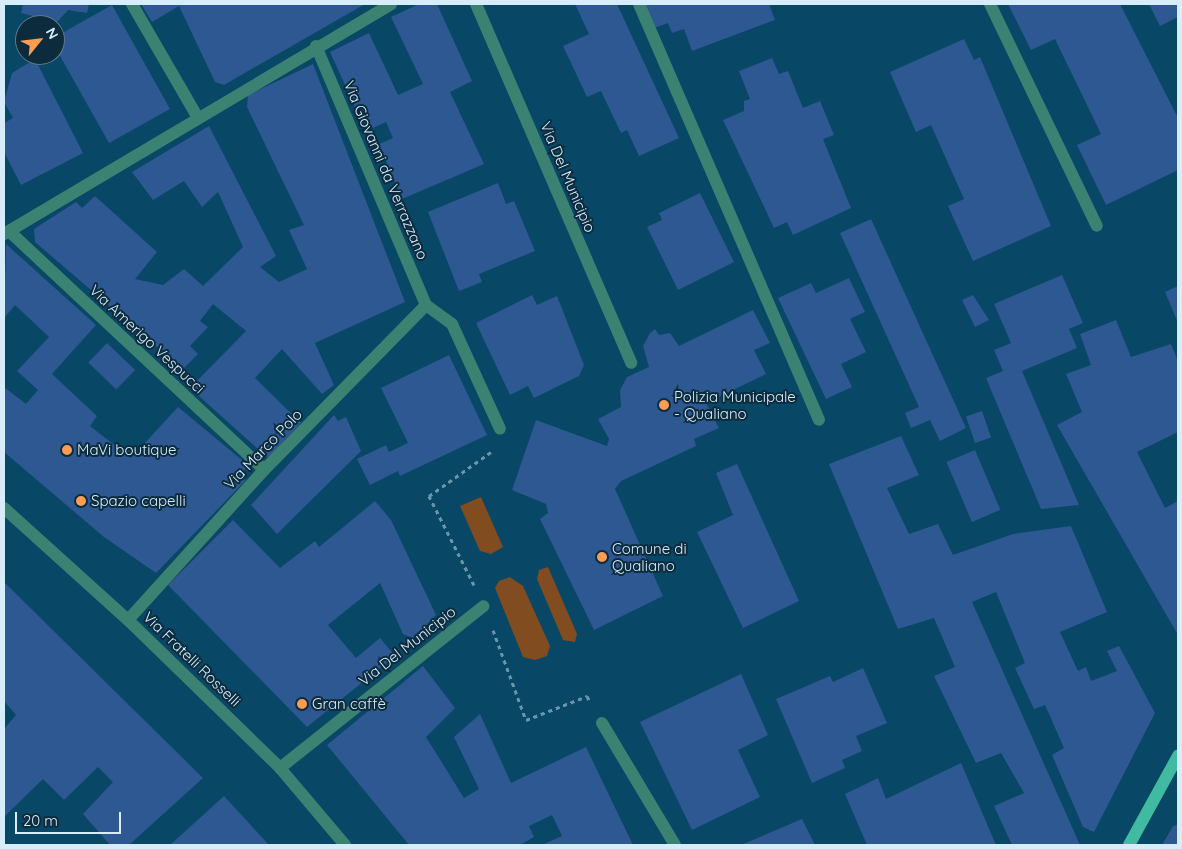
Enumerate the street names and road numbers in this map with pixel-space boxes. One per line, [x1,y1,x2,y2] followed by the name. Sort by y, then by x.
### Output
[340,78,432,262] street label: Via Giovanni da Verrazzano
[537,119,599,235] street label: Via Del Municipio
[86,281,208,397] street label: Via Amerigo Vespucci
[220,405,306,493] street label: Via Marco Polo
[355,602,459,690] street label: Via Del Municipio
[139,608,245,710] street label: Via Fratelli Rosselli

